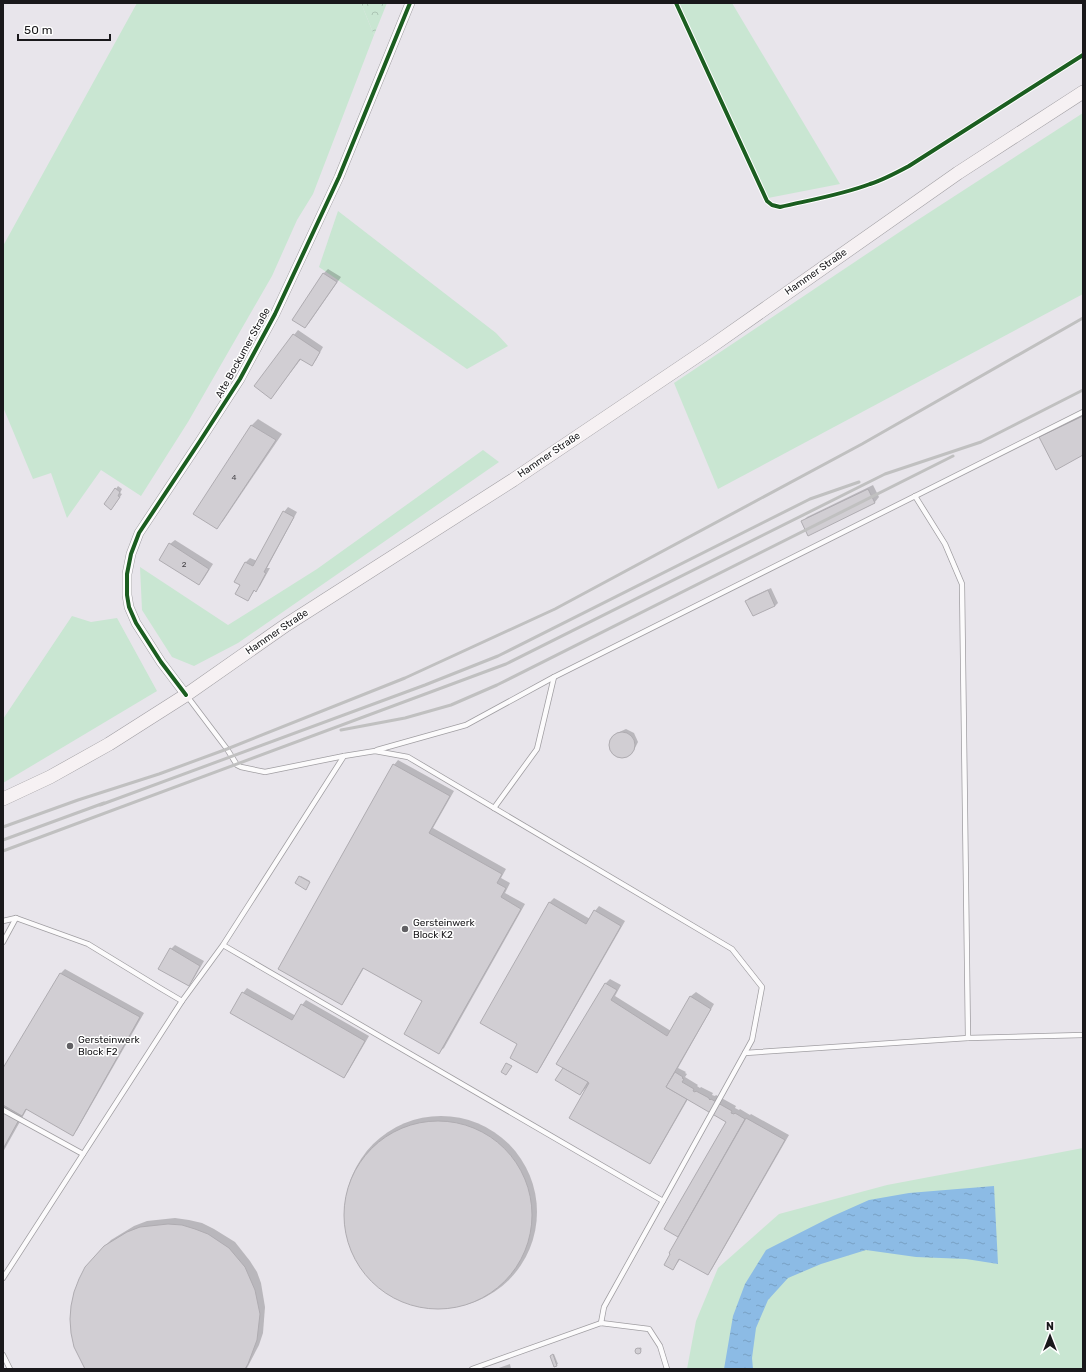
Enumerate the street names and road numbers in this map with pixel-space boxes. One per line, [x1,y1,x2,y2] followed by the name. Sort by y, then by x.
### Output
[783,246,850,298] street label: Hammer Straße
[213,305,273,400] street label: Alte Bockumer Straße
[515,429,583,480] street label: Hammer Straße
[243,606,311,657] street label: Hammer Straße

